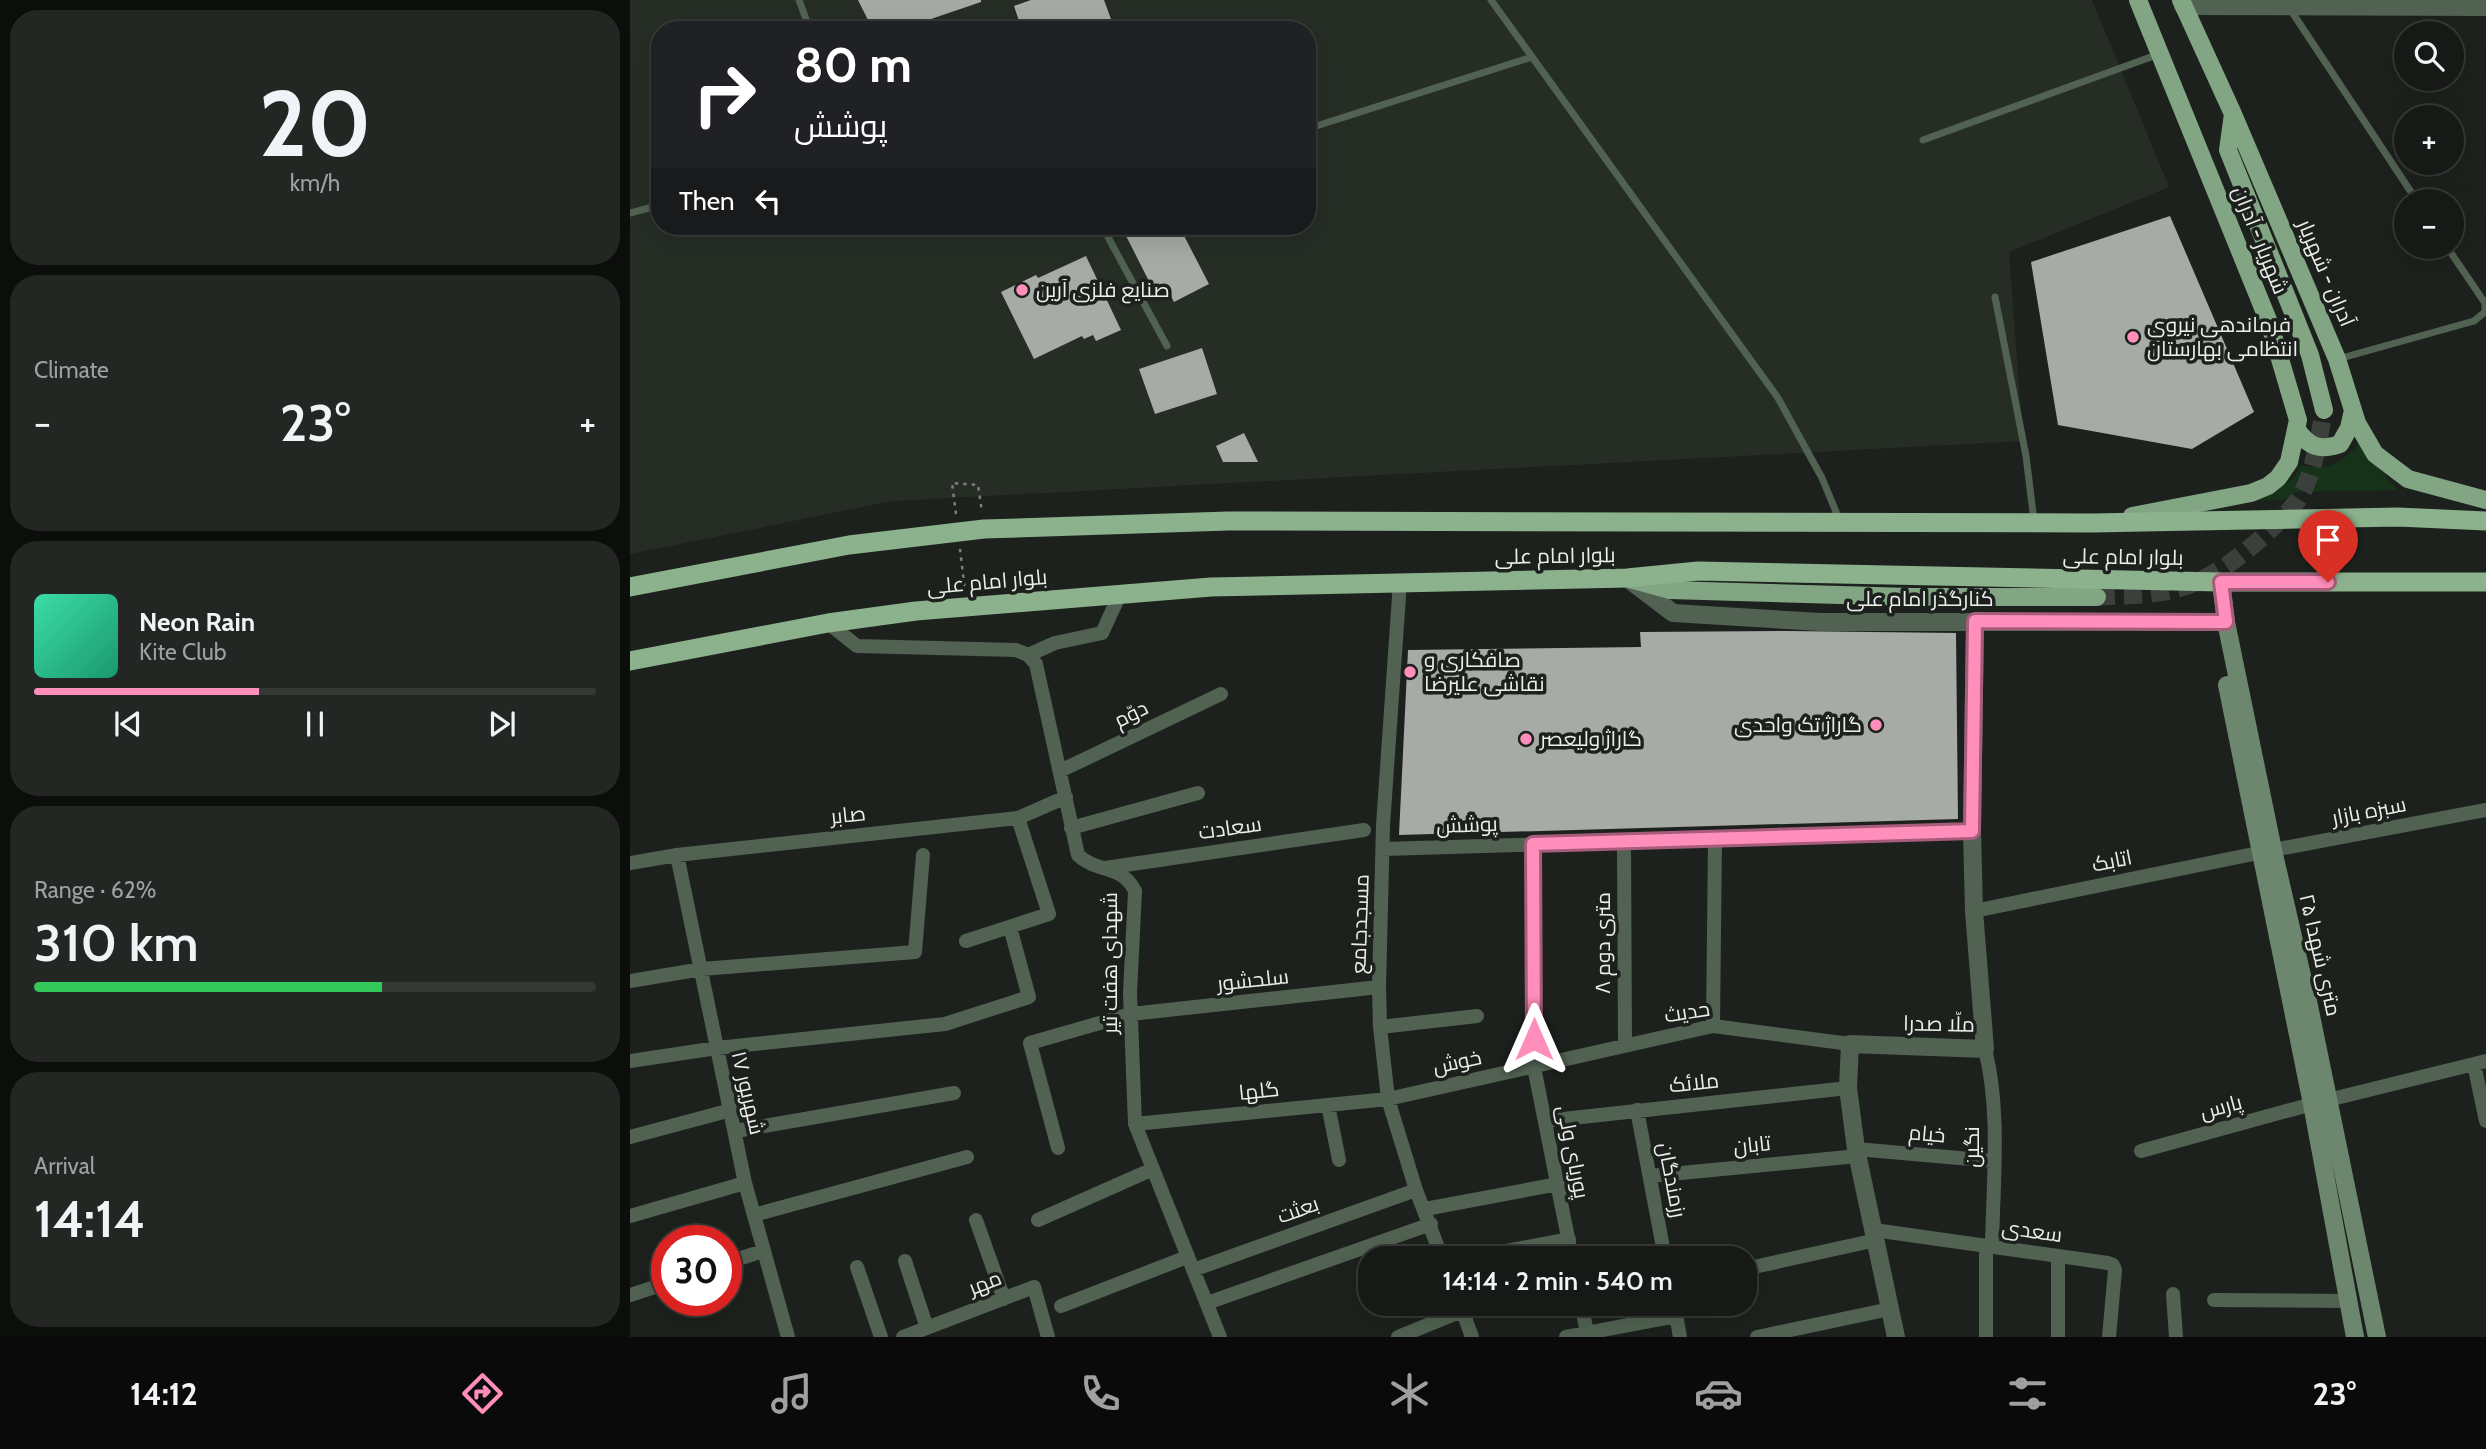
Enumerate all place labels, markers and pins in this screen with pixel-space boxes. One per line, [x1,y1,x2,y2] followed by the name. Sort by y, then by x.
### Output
[1036,277,1170,304] place label: صنایع فلزی آرین
[1014,282,1030,298] marker: صنایع فلزی آرین
[2147,312,2298,362] place label: فرماندهی نیروی انتظامی بهارستان
[2125,329,2141,345] marker: فرماندهی نیروی انتظامی بهارستان
[2298,510,2358,582] pin
[1424,647,1545,697] place label: صافکاری و نقاشی عليرضا
[1402,664,1418,680] marker: صافکاری و نقاشی عليرضا
[1734,712,1862,738] place label: گاراژ تک واحدی
[1868,717,1884,733] marker: گاراژ تک واحدی
[1539,726,1642,751] place label: گاراژ ولیعصر
[1518,731,1534,747] marker: گاراژ ولیعصر

